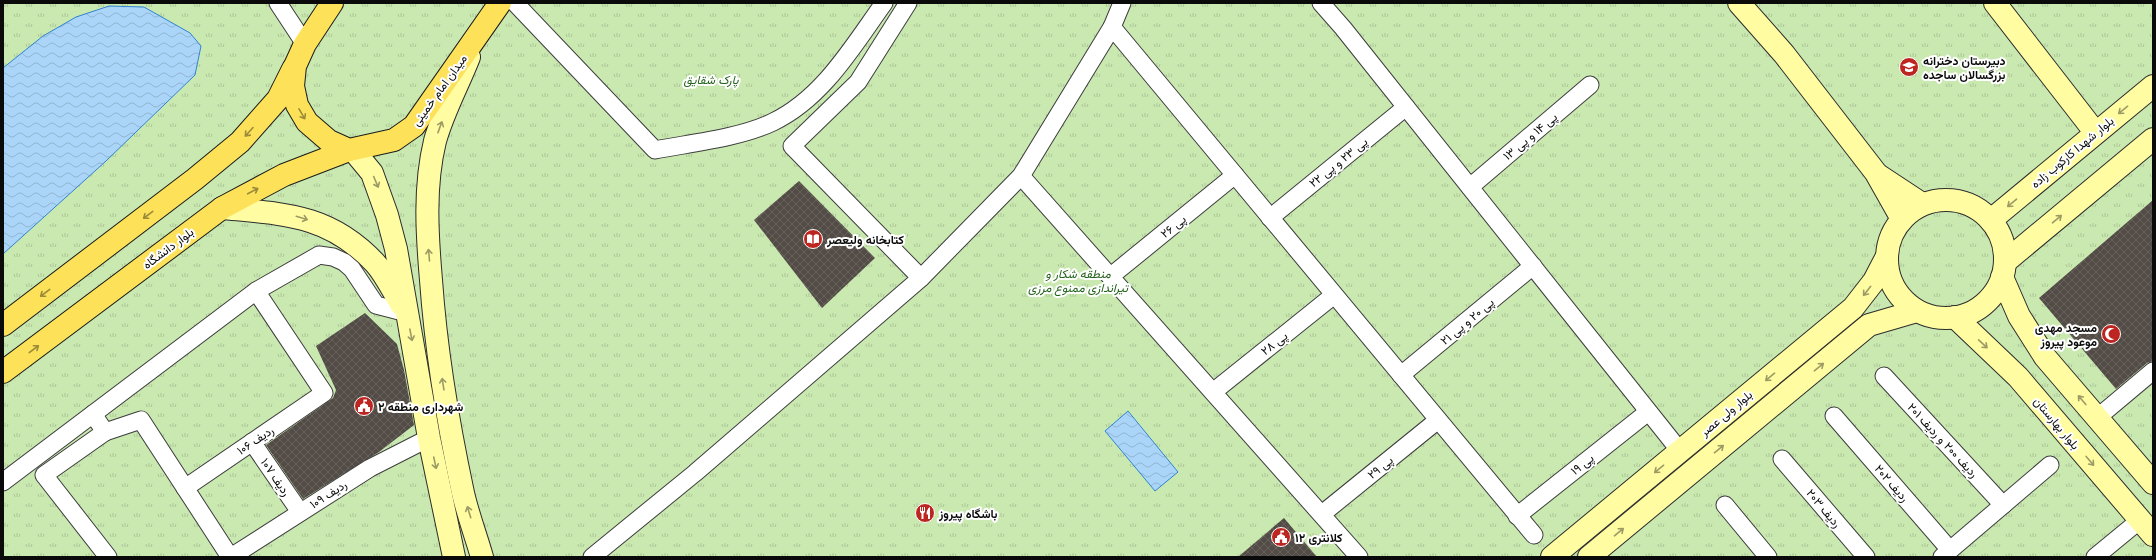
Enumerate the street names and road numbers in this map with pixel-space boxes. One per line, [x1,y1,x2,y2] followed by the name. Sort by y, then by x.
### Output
[408,51,471,129] street label: میدان امام خمینی
[1500,109,1561,164] street label: پی ۱۴ و پی ۱۳
[2027,113,2117,192] street label: بلوار شهدا کارکوب زاده
[1306,134,1371,191] street label: پی ۲۳ و پی ۲۲
[1157,211,1189,242] street label: پی ۲۶
[140,224,197,273] street label: بلوار دانشگاه
[1437,294,1498,349] street label: پی ۲۰ و پی ۲۱
[1258,328,1291,359] street label: پی ۲۸
[1696,387,1756,441] street label: بلوار ولی عصر
[2030,394,2083,453] street label: بلوار بهارستان
[1904,399,1981,481] street label: ردیف ۲۰۰ و ردیف ۲۰۱
[234,422,277,459] street label: ردیف ۱۰۶
[1567,450,1597,479] street label: پی ۱۹
[1364,452,1396,483] street label: پی ۲۹
[257,455,294,499] street label: ردیف ۱۰۷
[1871,461,1912,505] street label: ردیف ۲۰۲
[307,476,350,512] street label: ردیف ۱۰۹
[1803,485,1845,531] street label: ردیف ۲۰۳

